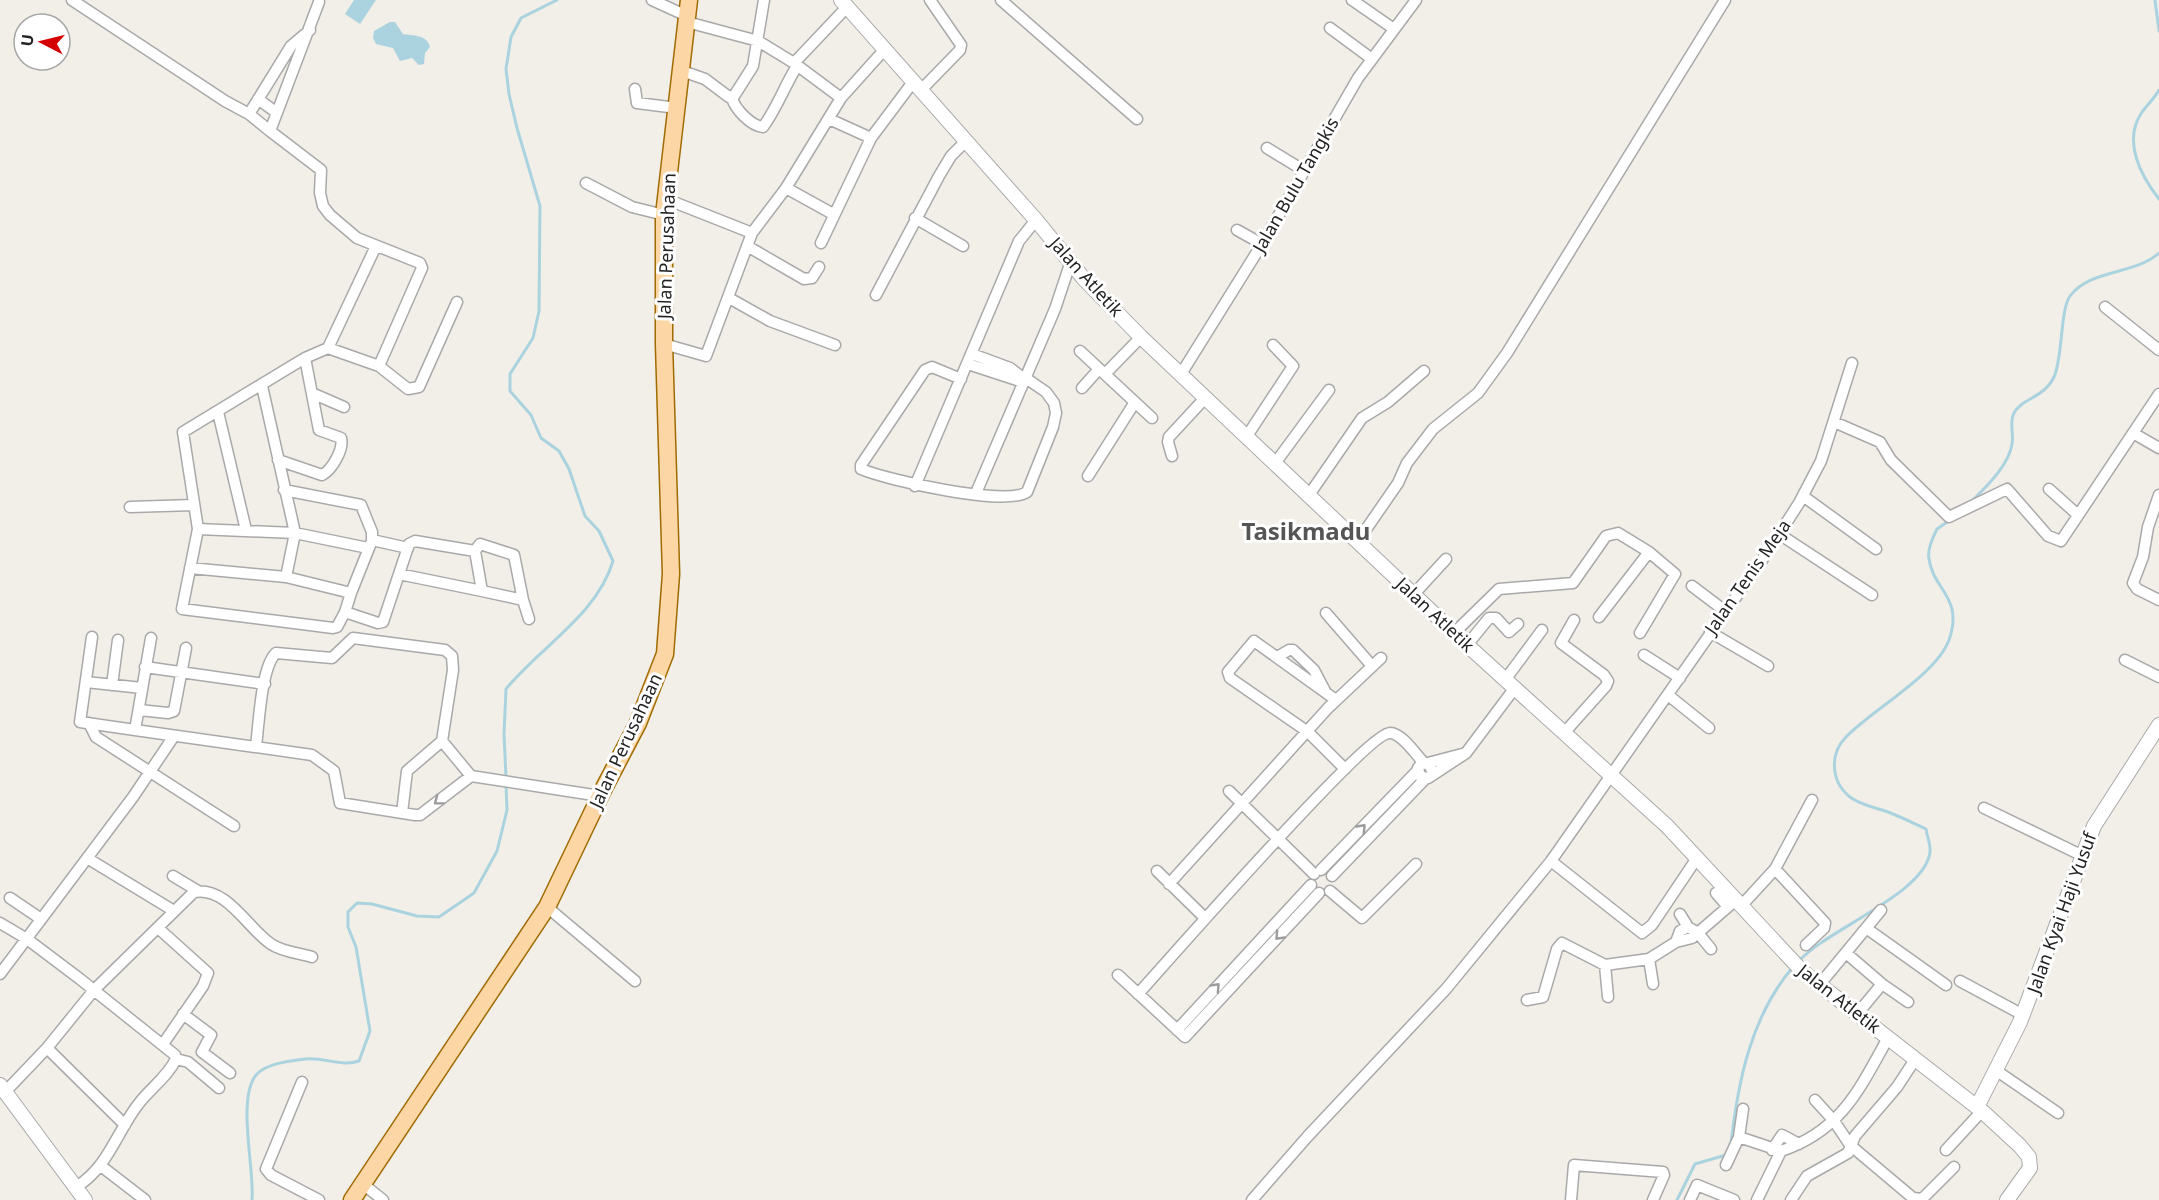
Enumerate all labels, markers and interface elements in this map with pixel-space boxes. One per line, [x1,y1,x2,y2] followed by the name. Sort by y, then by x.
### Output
[12,12,72,72] north arrow
[15,33,39,48] text: U
[1246,112,1344,258] street label: Jalan Bulu Tangkis
[651,172,681,322] street label: Jalan Perusahaan
[1043,230,1129,321] street label: Jalan Atletik
[1242,514,1370,547] district label: Tasikmadu
[1698,514,1796,640] street label: Jalan Tenis Meja
[1390,570,1480,657] street label: Jalan Atletik
[582,669,667,814] street label: Jalan Perusahaan
[434,793,445,804] one-way arrow
[1355,825,1366,835] one-way arrow
[2020,828,2102,998] street label: Jalan Kyai Haji Yusuf
[1275,930,1286,940] one-way arrow
[1792,957,1886,1038] street label: Jalan Atletik
[1209,983,1220,994] one-way arrow

